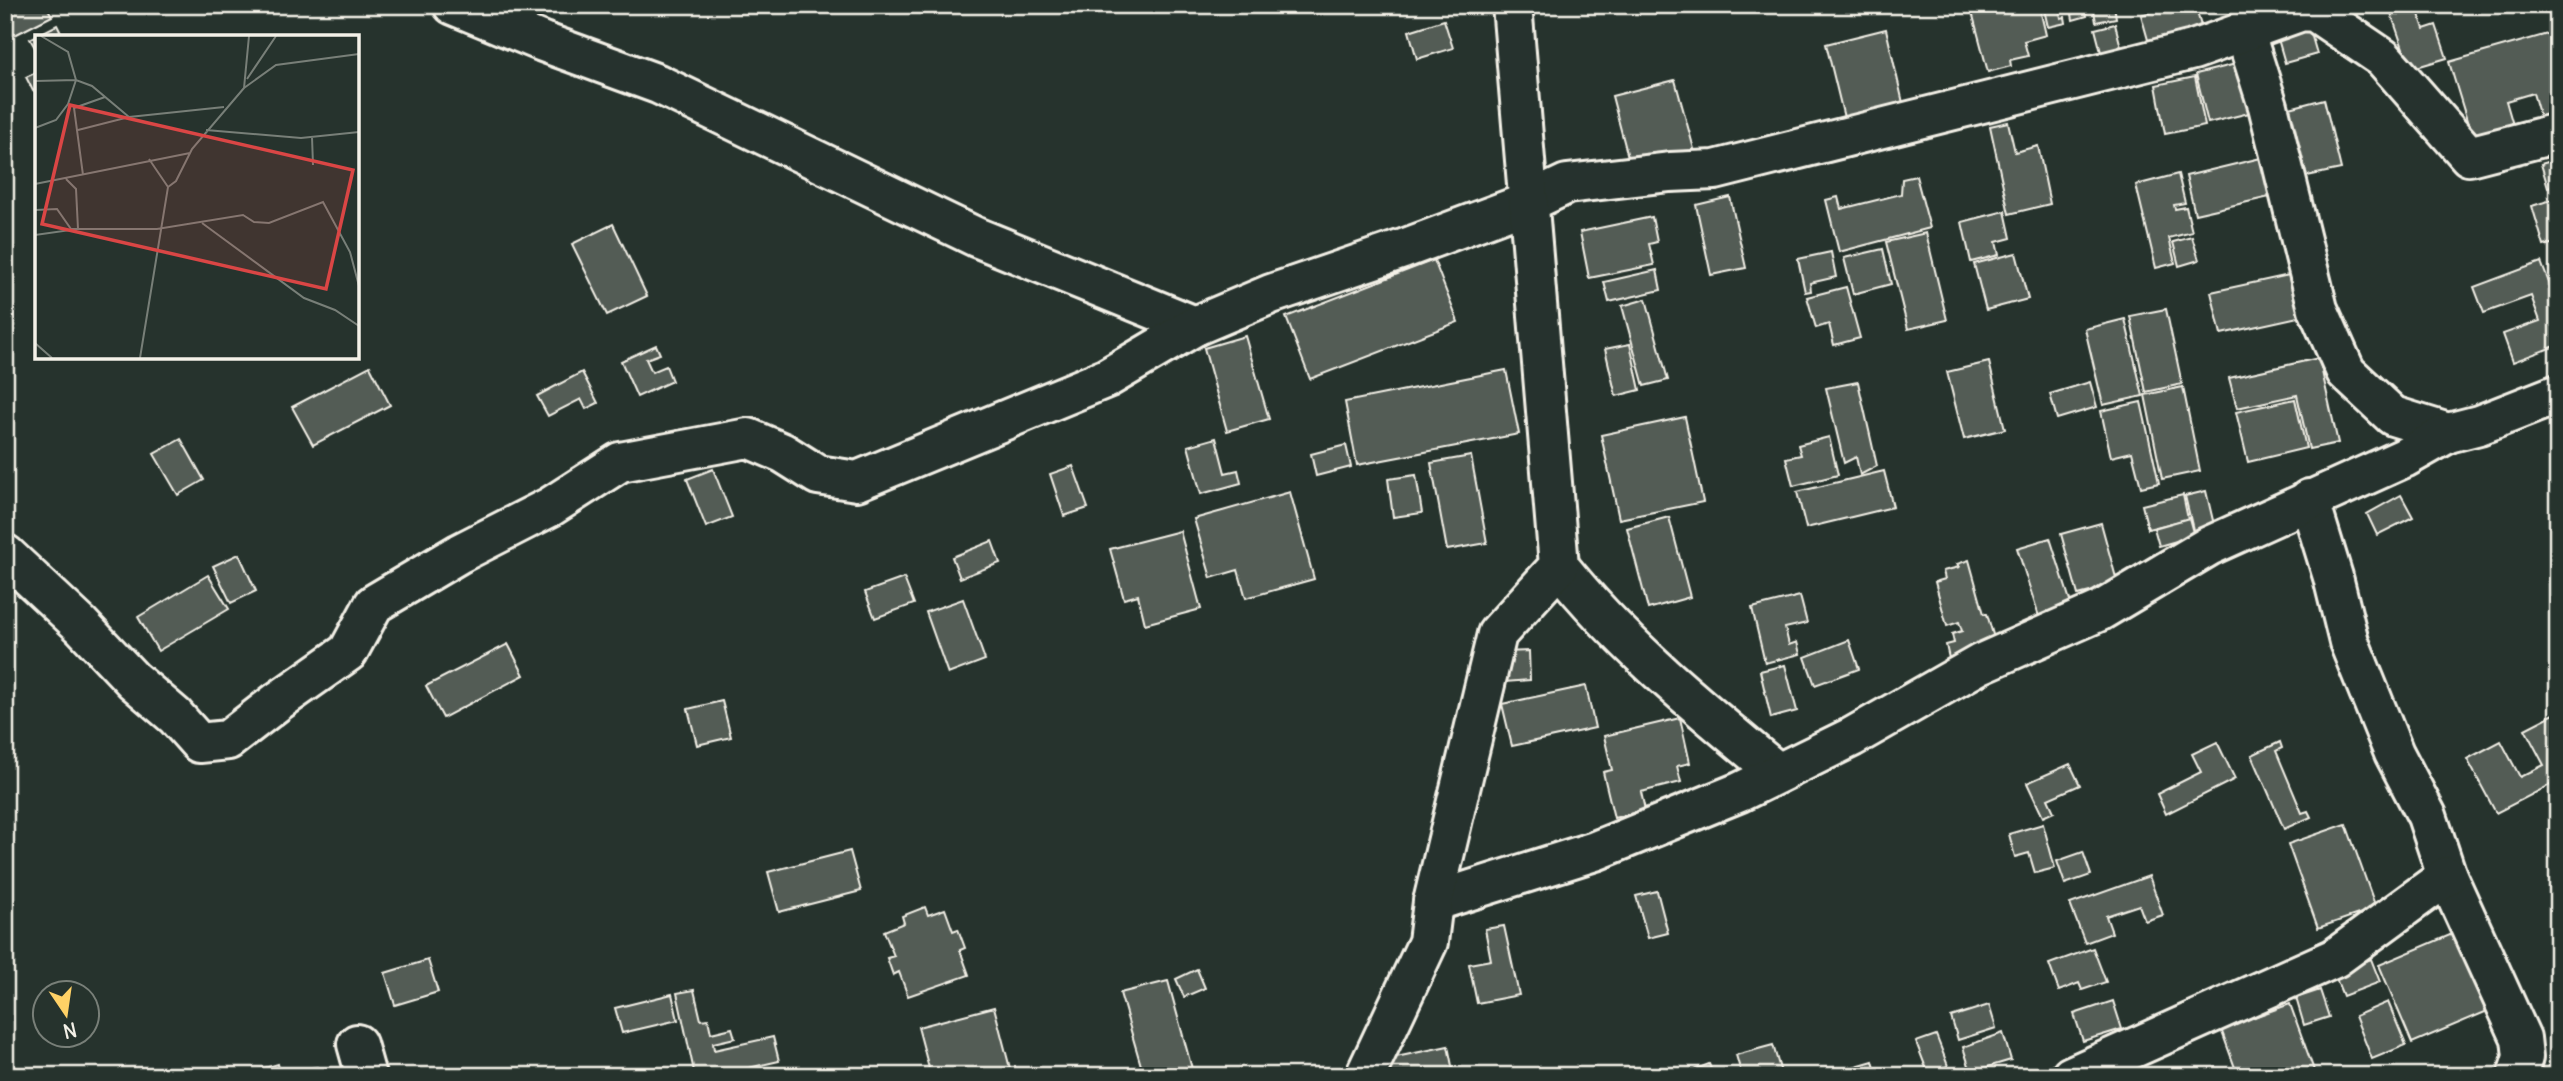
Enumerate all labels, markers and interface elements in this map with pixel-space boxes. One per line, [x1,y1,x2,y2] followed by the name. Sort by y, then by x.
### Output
[35,35,359,359] inset map
[32,979,102,1050] north arrow
[61,1017,79,1044] text: N

